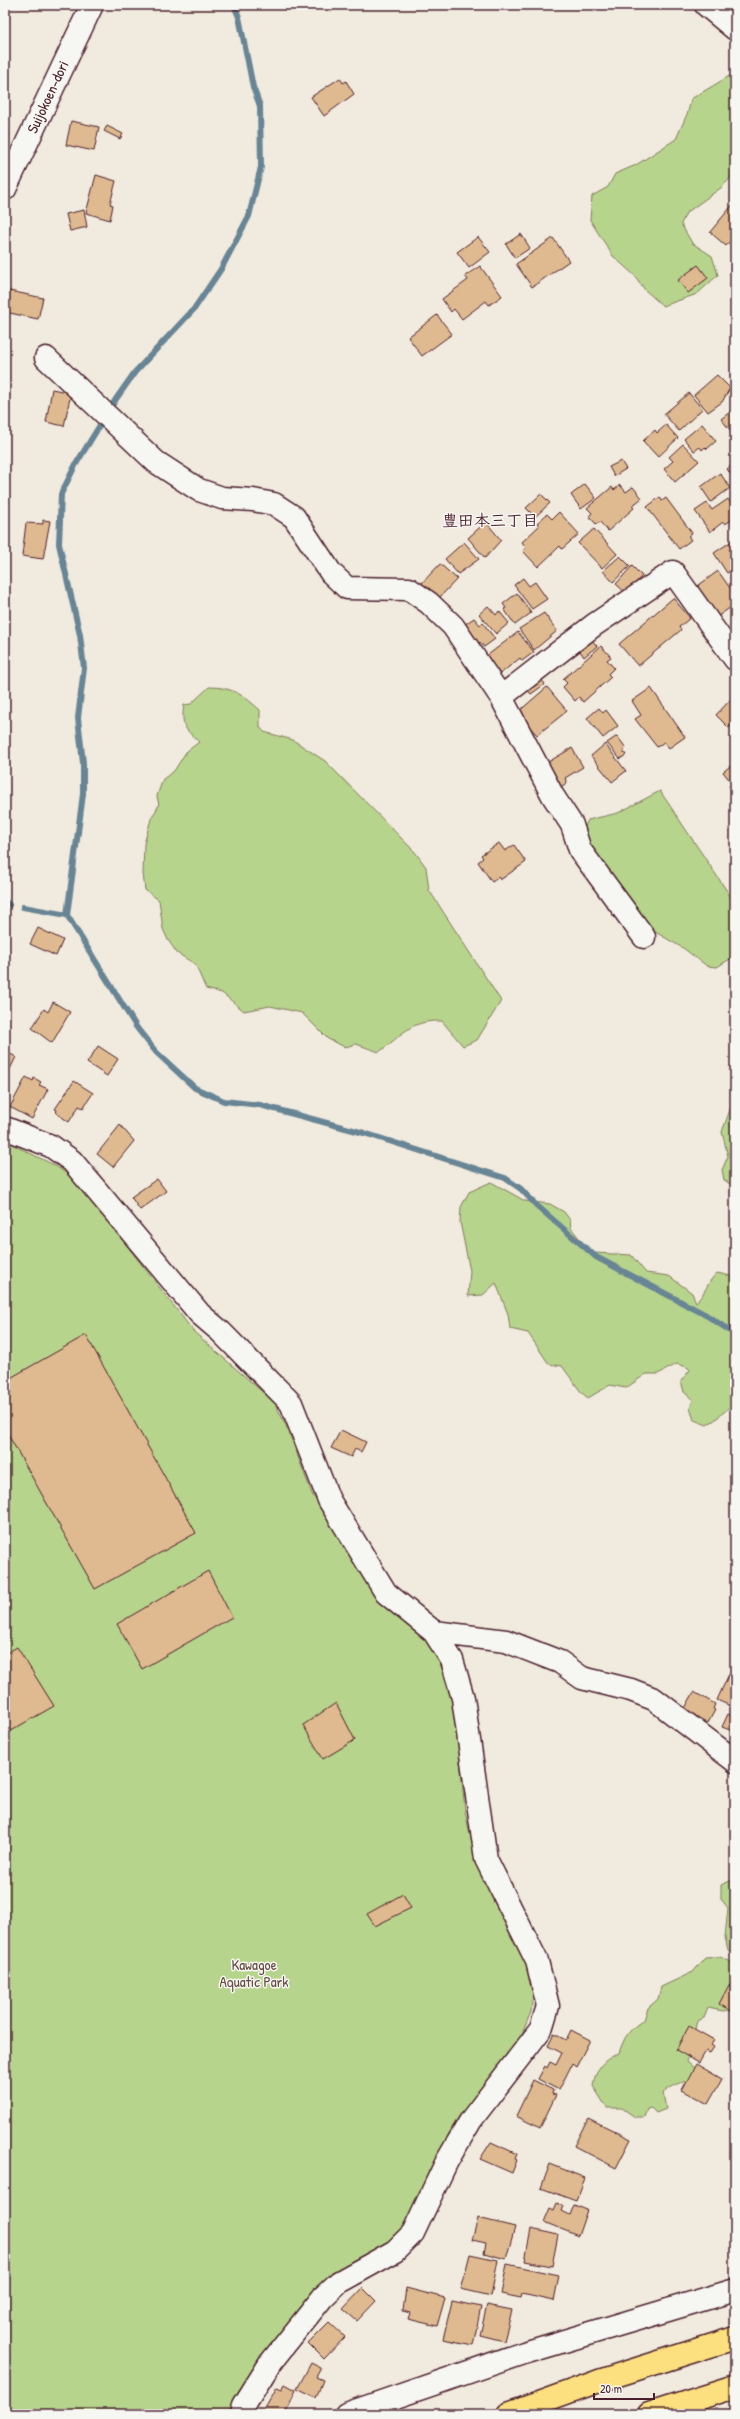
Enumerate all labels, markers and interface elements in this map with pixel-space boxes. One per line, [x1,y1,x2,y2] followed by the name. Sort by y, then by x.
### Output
[22,57,74,137] street label: Suijokoen-dori
[442,509,538,531] district label: 豊田本三丁目
[219,1954,289,1992] park label: Kawagoe Aquatic Park
[594,2375,654,2401] scale bar
[600,2380,622,2397] text: 20 m

